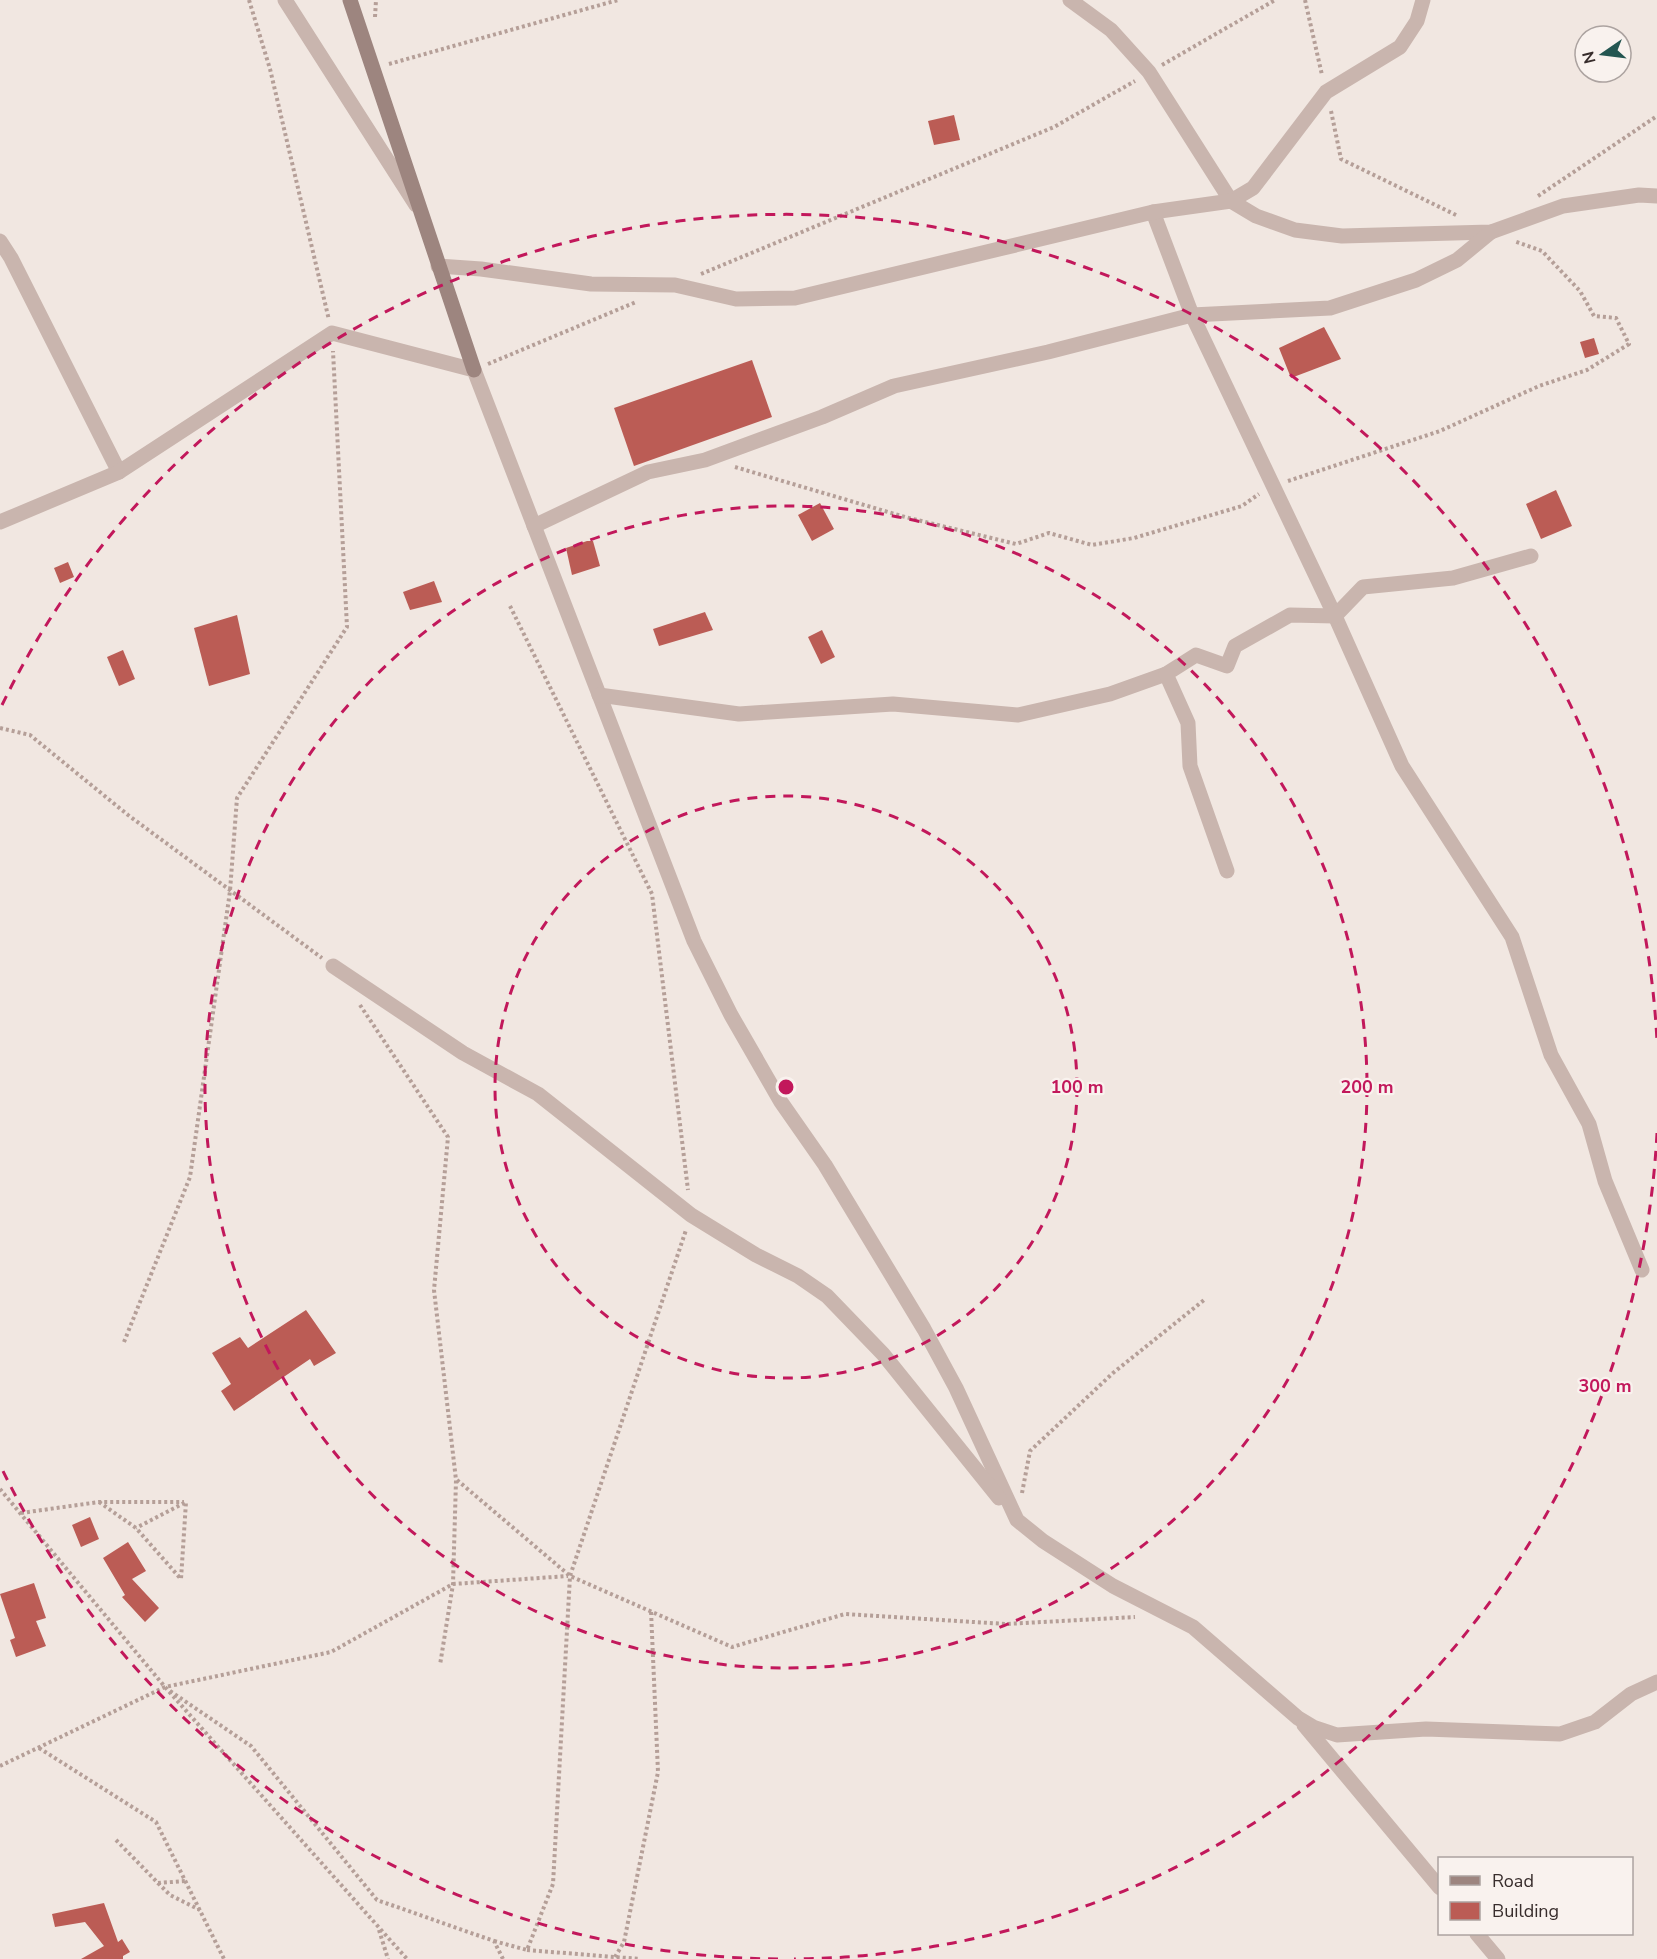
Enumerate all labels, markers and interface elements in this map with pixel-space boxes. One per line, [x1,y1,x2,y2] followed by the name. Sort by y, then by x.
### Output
[1573,24,1633,84] north arrow
[1577,49,1602,66] text: N
[1050,1075,1104,1099] text: 100 m
[1340,1075,1394,1099] text: 200 m
[776,1077,796,1097] centre of rings
[1578,1374,1632,1398] text: 300 m
[1438,1857,1633,1935] legend
[1492,1869,1534,1893] text: Road
[1492,1899,1559,1923] text: Building

